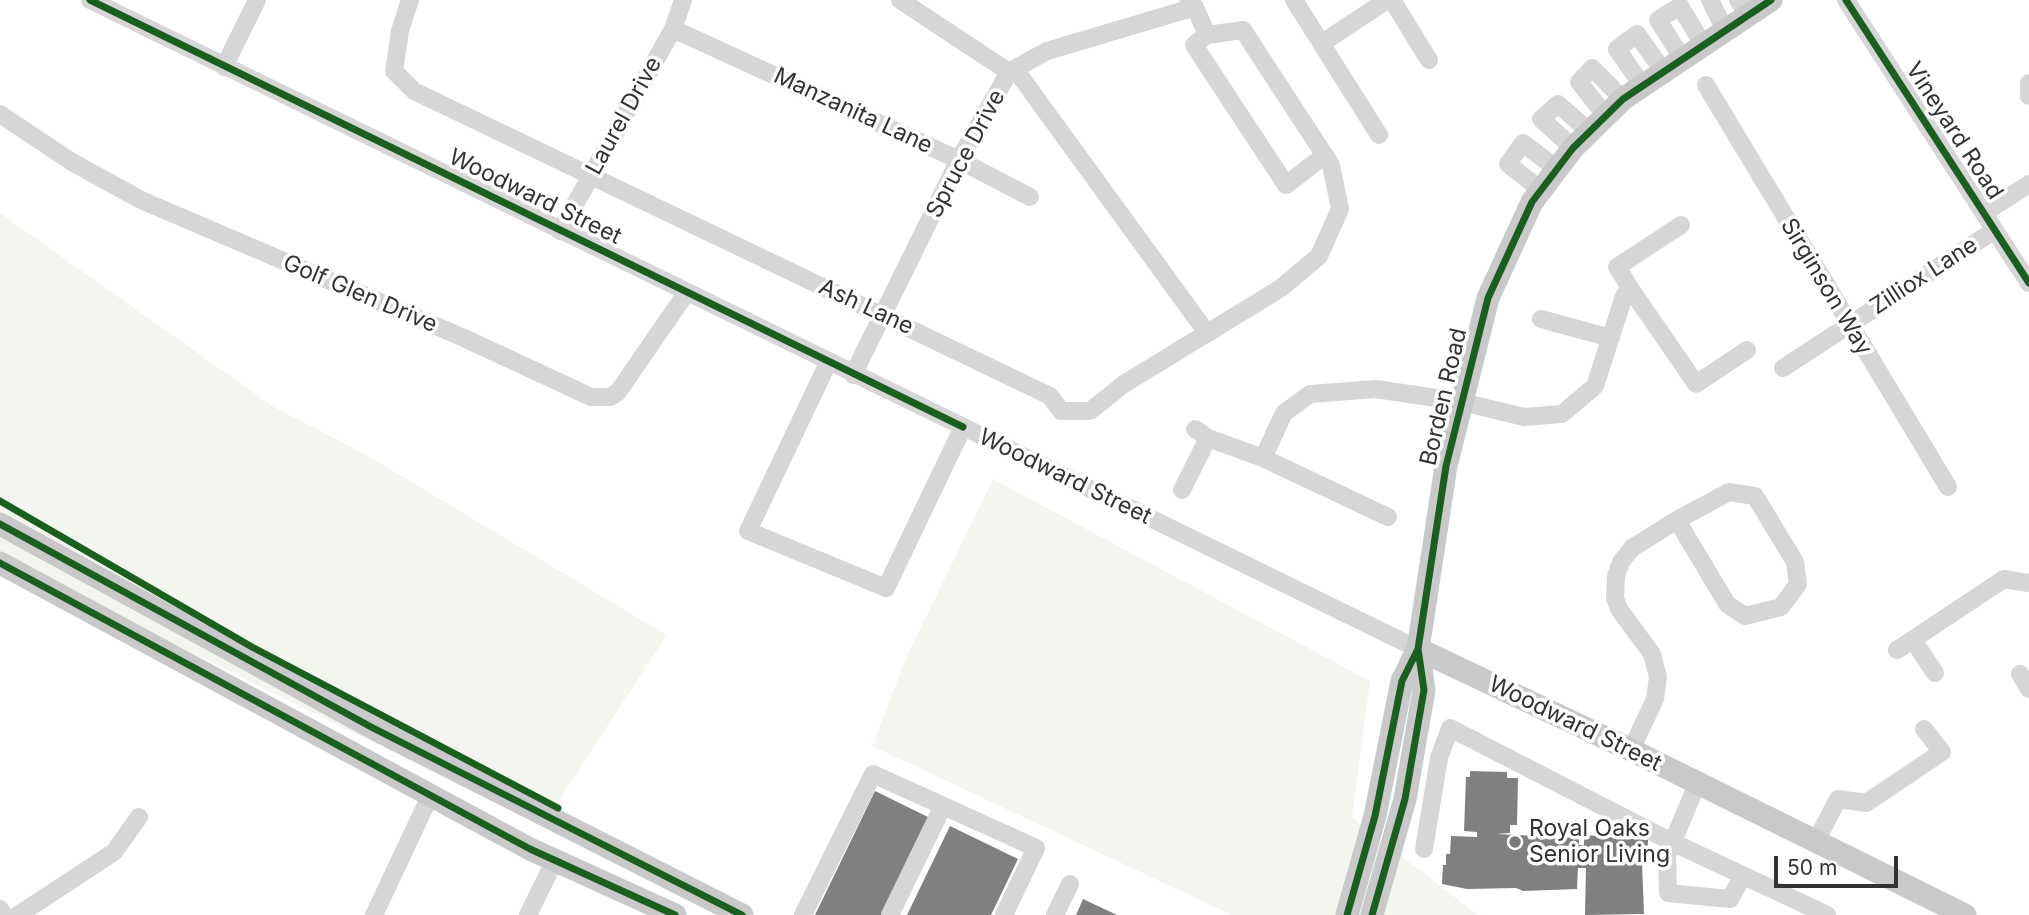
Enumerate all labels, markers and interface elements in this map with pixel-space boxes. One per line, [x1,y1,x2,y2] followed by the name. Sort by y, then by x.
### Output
[580,52,668,180] street label: Laurel Drive
[1899,57,2009,205] street label: Vineyard Road
[769,62,937,160] street label: Manzanita Lane
[921,85,1011,223] street label: Spruce Drive
[444,143,626,251] street label: Woodward Street
[1774,214,1878,360] street label: Sirginson Way
[1865,231,1983,321] street label: Zilliox Lane
[279,249,441,339] street label: Golf Glen Drive
[814,273,918,341] street label: Ash Lane
[1415,326,1473,468] street label: Borden Road
[974,423,1156,531] street label: Woodward Street
[1484,670,1666,778] street label: Woodward Street
[1529,815,1670,869] place label: Royal Oaks Senior Living
[1507,834,1523,850] marker: Royal Oaks Senior Living
[1777,842,1901,886] scale bar
[1787,855,1837,880] text: 50 m

